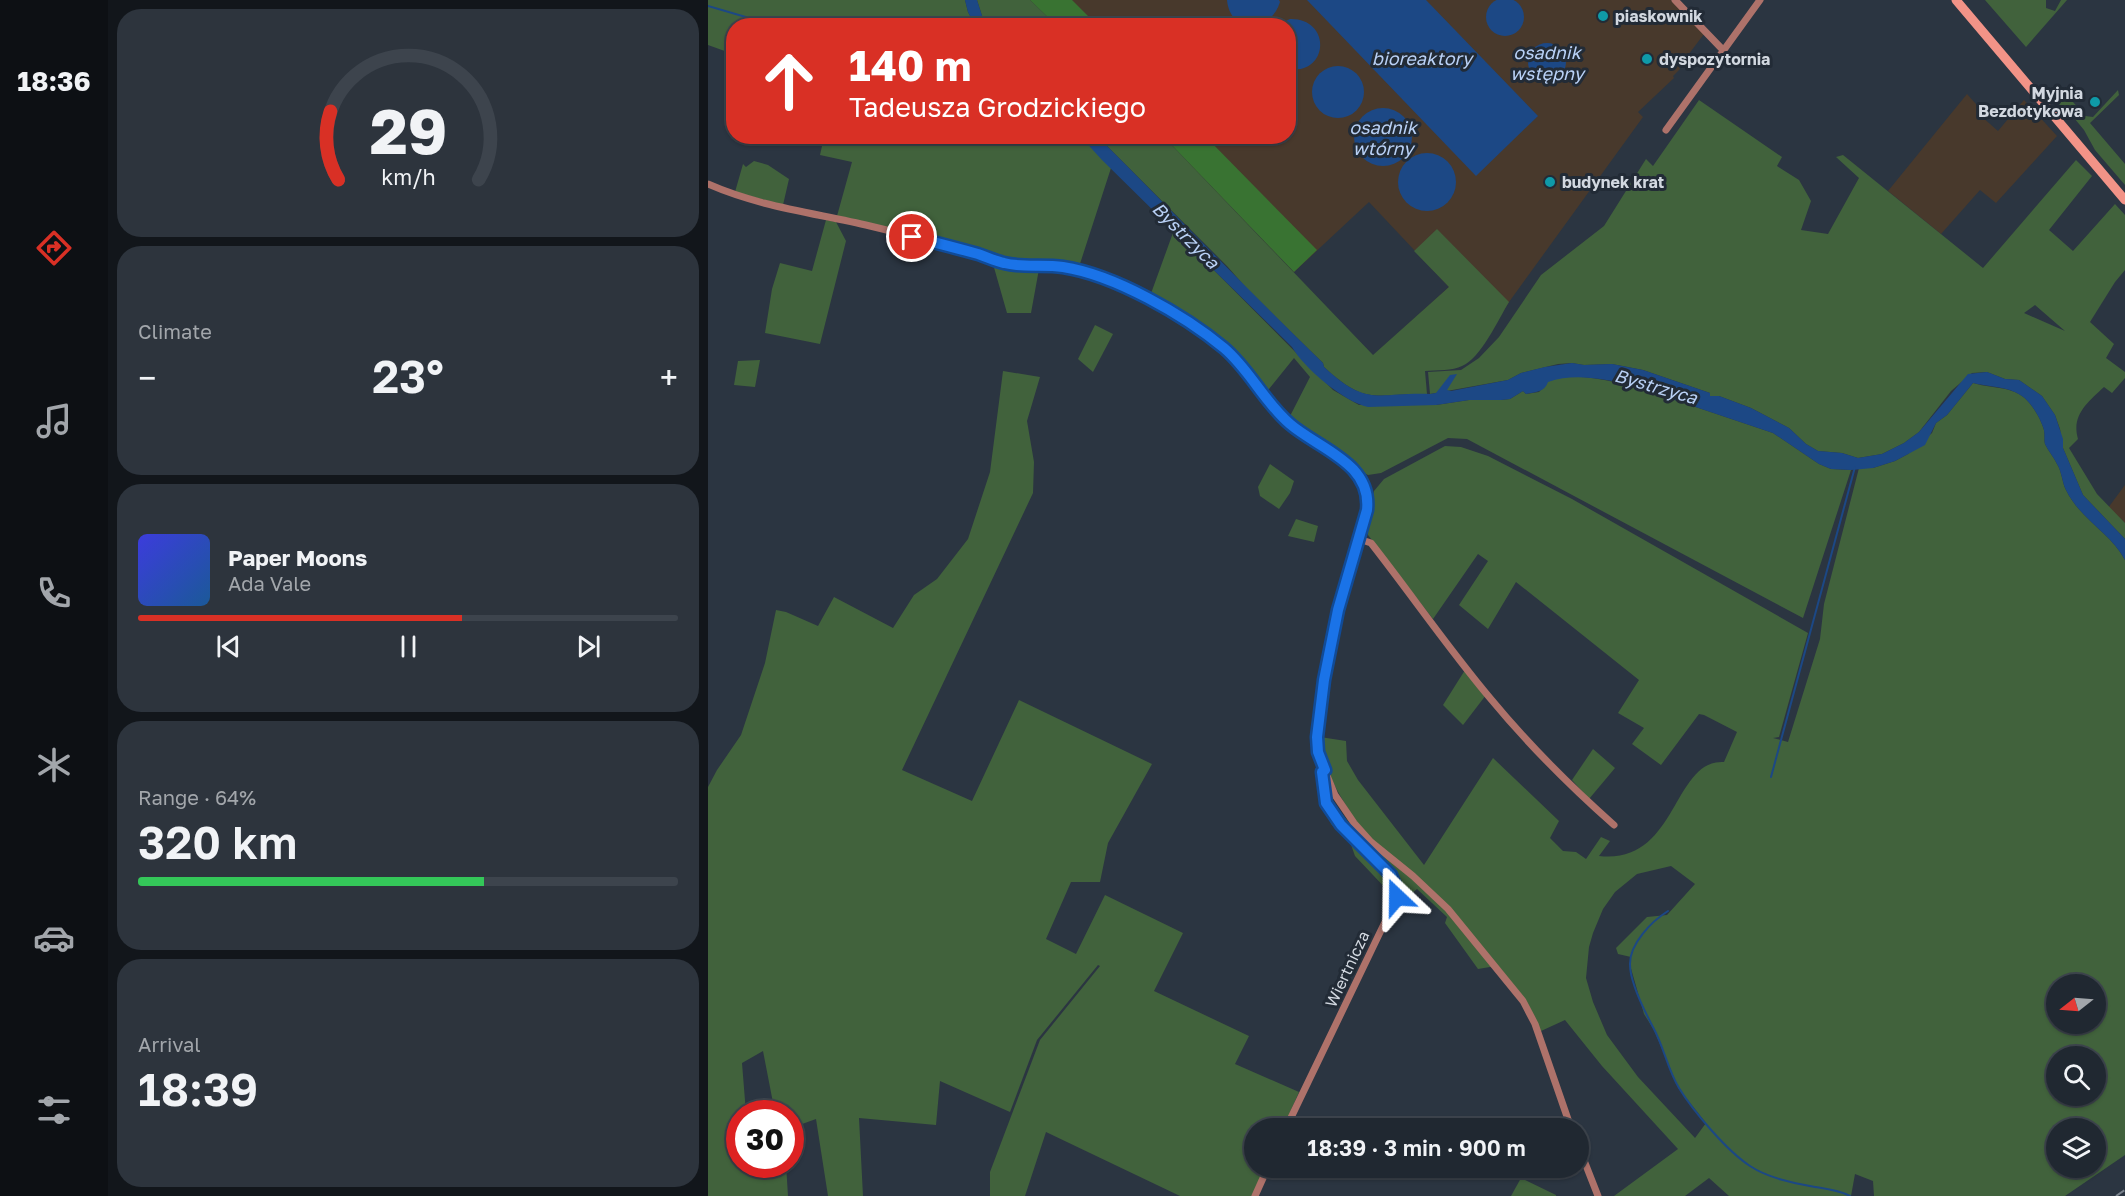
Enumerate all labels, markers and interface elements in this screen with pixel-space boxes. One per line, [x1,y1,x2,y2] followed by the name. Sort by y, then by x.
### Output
[1615,6,1703,26] place label: piaskownik
[1596,9,1610,23] marker: piaskownik
[849,40,971,90] text: 140 m
[1510,41,1587,84] water label: osadnik wstępny
[750,42,828,120] icon: ahead
[1372,47,1475,69] water label: bioreaktory
[1659,49,1770,69] place label: dyspozytornia
[1640,52,1654,66] marker: dyspozytornia
[17,65,91,97] text: 18:36
[1978,83,2083,121] place label: Myjnia Bezdotykowa
[849,91,1146,123] text: Tadeusza Grodzickiego
[369,93,447,168] text: 29
[2088,95,2102,109] marker: Myjnia Bezdotykowa
[1349,116,1419,159] water label: osadnik wtórny
[381,165,435,191] text: km/h
[1562,172,1664,192] place label: budynek krat
[1543,175,1557,189] marker: budynek krat
[1148,197,1224,273] water label: Bystrzyca
[886,211,937,262] pin
[895,220,928,253] icon: arrive
[33,227,75,269] icon: directions
[138,319,212,343] text: Climate
[372,349,444,403] text: 23°
[138,358,156,397] text: −
[660,358,678,397] text: +
[1612,364,1701,409] water label: Bystrzyca
[33,400,75,442] icon: music
[228,544,367,571] text: Paper Moons
[228,571,311,595] text: Ada Vale
[33,572,75,614] icon: phone
[212,630,245,663] icon: previous
[392,630,425,663] icon: pause
[572,630,605,663] icon: next
[33,744,75,786] icon: climate
[138,785,256,809] text: Range · 64%
[138,815,297,869] text: 320 km
[1365,865,1429,929] position arrow
[33,917,75,959] icon: car
[1321,928,1373,1010] street label: Wiertnicza
[2046,974,2106,1034] north arrow
[2046,974,2106,1178] map controls
[138,1032,201,1056] text: Arrival
[2046,1046,2106,1106] button: search
[138,1062,258,1116] text: 18:39
[33,1089,75,1131] icon: filters
[726,1100,804,1178] speed limit sign: 30
[2046,1118,2106,1178] button: layers
[1307,1134,1526,1161] text: 18:39 · 3 min · 900 m

